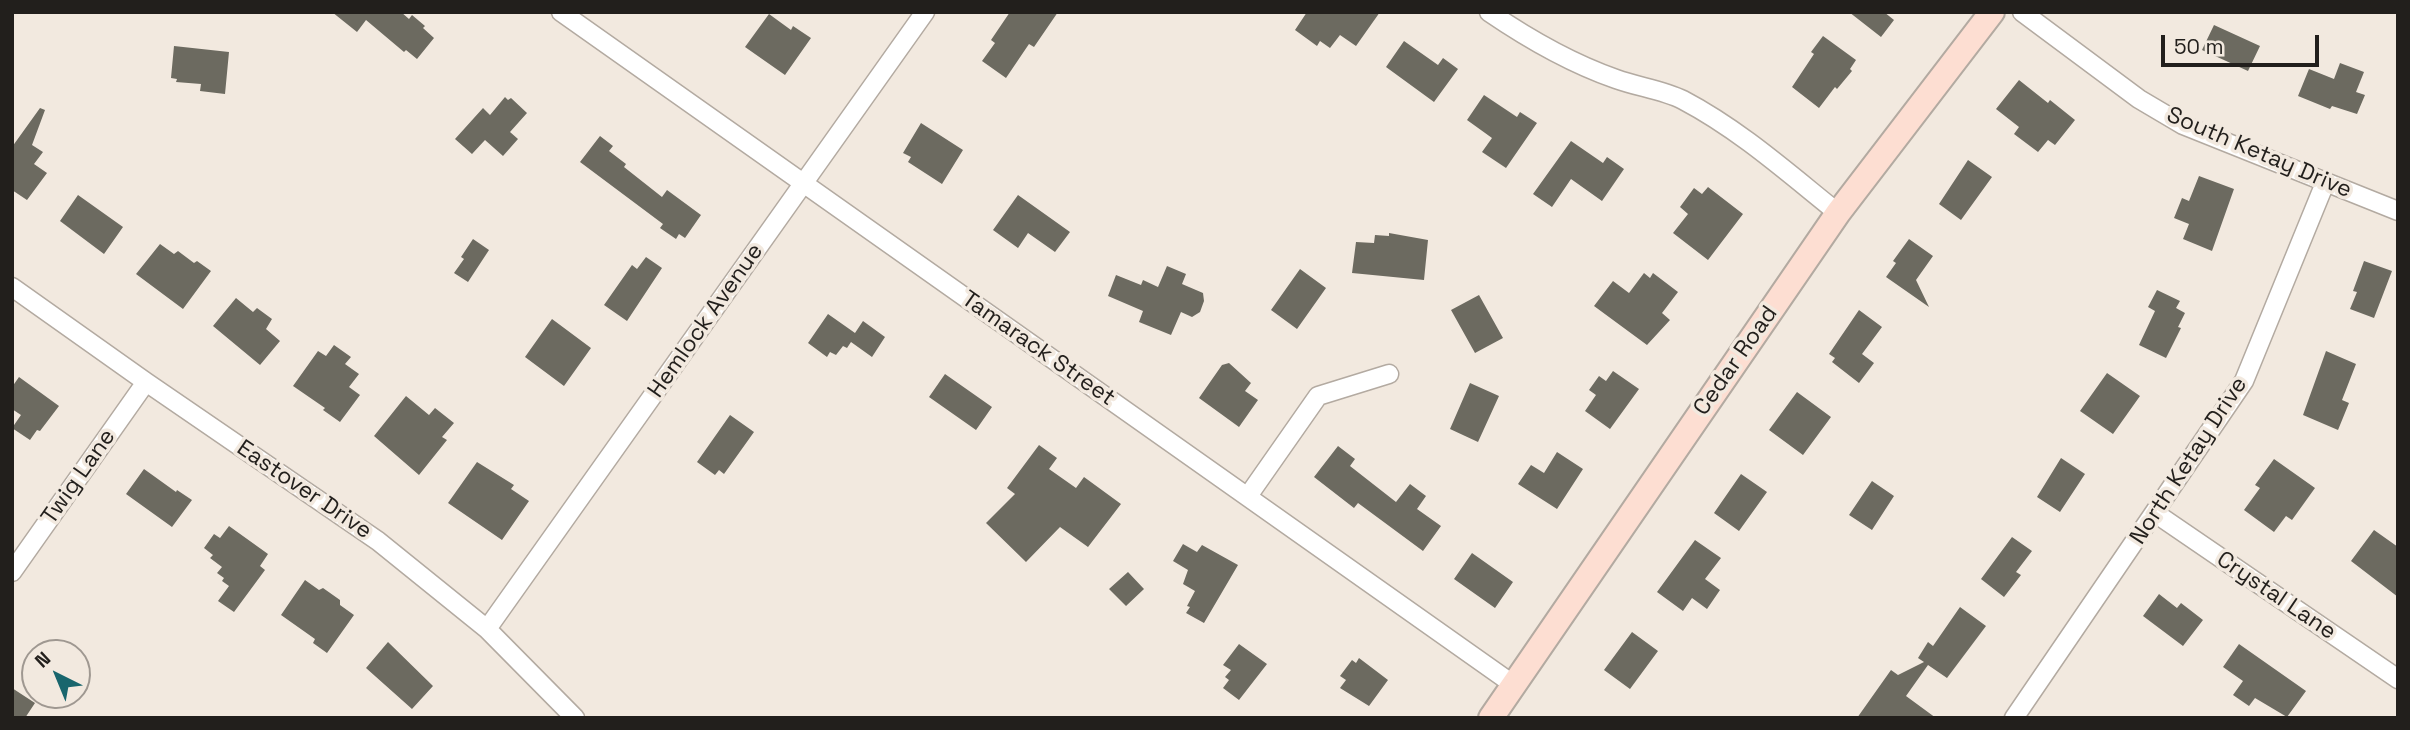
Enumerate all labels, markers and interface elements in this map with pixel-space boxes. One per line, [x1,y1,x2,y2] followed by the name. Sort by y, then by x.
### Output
[2165,21,2322,65] scale bar
[2174,33,2224,60] text: 50 m
[2162,102,2356,204] street label: South Ketay Drive
[643,239,769,403] street label: Hemlock Avenue
[956,286,1120,412] street label: Tamarack Street
[1688,301,1784,421] street label: Cedar Road
[2125,372,2253,550] street label: North Ketay Drive
[36,424,122,530] street label: Twig Lane
[231,435,377,545] street label: Eastover Drive
[2211,546,2341,646] street label: Crystal Lane
[21,639,91,709] north arrow
[30,646,56,673] text: N

